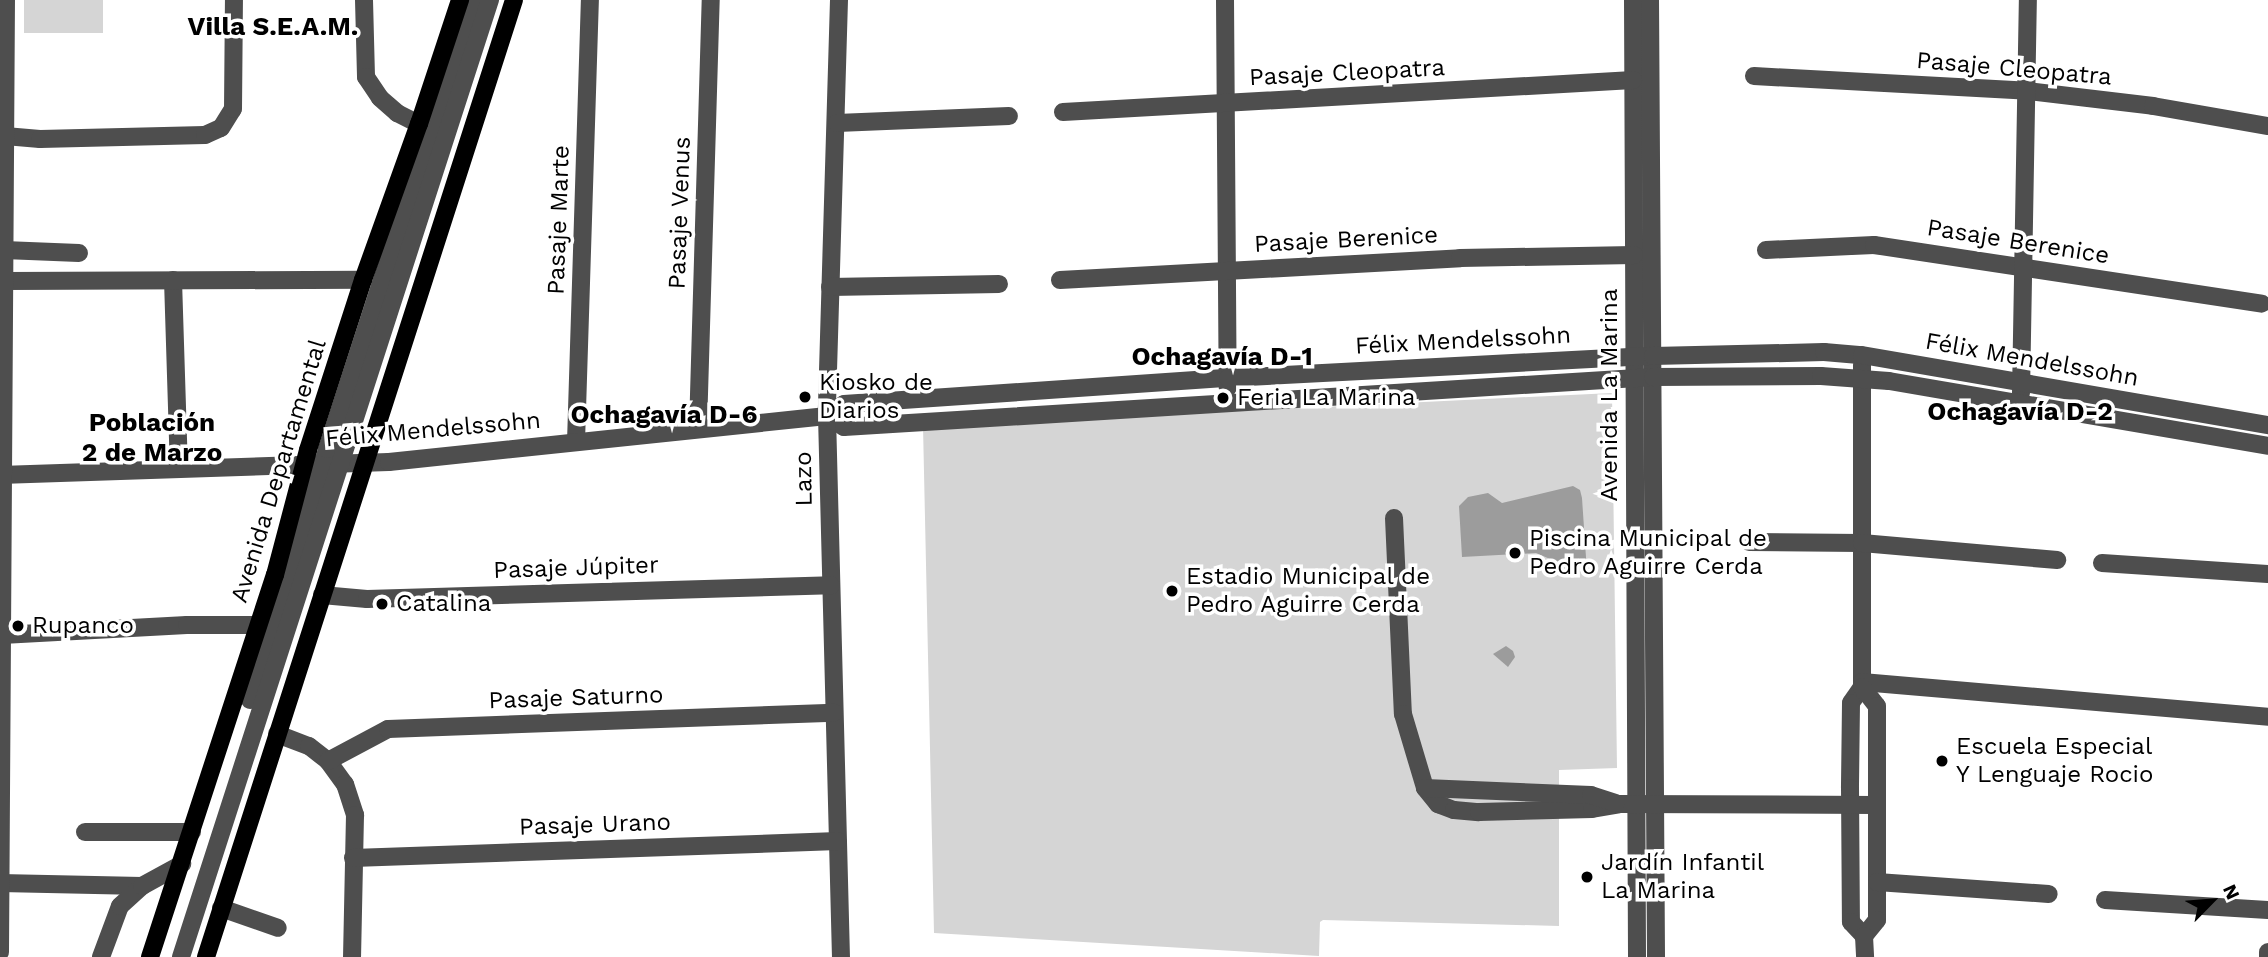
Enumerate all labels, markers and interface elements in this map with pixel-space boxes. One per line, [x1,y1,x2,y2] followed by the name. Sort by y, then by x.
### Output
[188,11,358,43] district label: Villa S.E.A.M.
[1915,46,2113,92] street label: Pasaje Cleopatra
[1248,53,1446,93] street label: Pasaje Cleopatra
[663,136,697,290] street label: Pasaje Venus
[542,145,576,295] street label: Pasaje Marte
[1925,213,2111,271] street label: Pasaje Berenice
[1253,221,1439,259] street label: Pasaje Berenice
[1596,288,1624,502] street label: Avenida La Marina
[1354,321,1572,361] street label: Félix Mendelssohn
[1923,327,2141,393] street label: Félix Mendelssohn
[225,336,333,606] street label: Avenida Departamental
[1131,341,1313,373] district label: Ochagavía D-1
[819,369,933,425] place label: Kiosko de Diarios
[1237,384,1417,412] place label: Feria La Marina
[797,389,813,405] marker: Kiosko de Diarios
[1215,390,1231,406] marker: Feria La Marina
[1927,396,2113,428] district label: Ochagavía D-2
[570,399,758,431] district label: Ochagavía D-6
[324,406,542,454] street label: Félix Mendelssohn
[82,407,222,468] district label: Población 2 de Marzo
[789,451,819,507] street label: Lazo
[1529,525,1768,581] place label: Piscina Municipal de Pedro Aguirre Cerda
[1507,545,1523,561] marker: Piscina Municipal de Pedro Aguirre Cerda
[492,551,660,585] street label: Pasaje Júpiter
[1186,563,1431,619] place label: Estadio Municipal de Pedro Aguirre Cerda
[1164,583,1180,599] marker: Estadio Municipal de Pedro Aguirre Cerda
[396,590,491,618] place label: Catalina
[374,596,390,612] marker: Catalina
[32,612,134,640] place label: Rupanco
[10,618,26,634] marker: Rupanco
[488,681,664,715] street label: Pasaje Saturno
[1956,733,2154,789] place label: Escuela Especial Y Lenguaje Rocio
[1934,753,1950,769] marker: Escuela Especial Y Lenguaje Rocio
[519,808,671,842] street label: Pasaje Urano
[1601,849,1764,905] place label: Jardín Infantil La Marina
[2177,866,2247,936] north arrow
[1579,869,1595,885] marker: Jardín Infantil La Marina
[2218,881,2245,903] text: N

